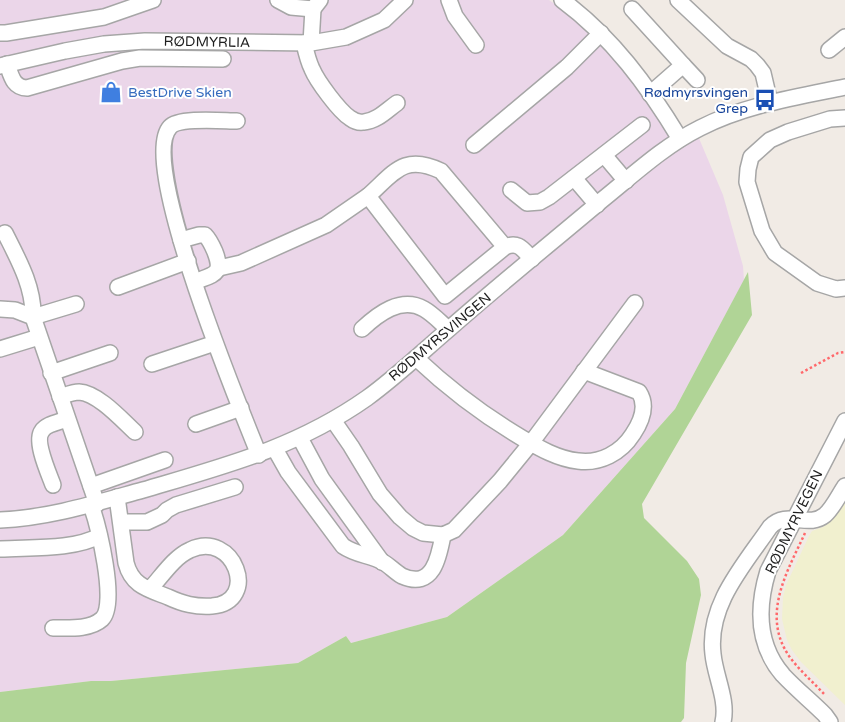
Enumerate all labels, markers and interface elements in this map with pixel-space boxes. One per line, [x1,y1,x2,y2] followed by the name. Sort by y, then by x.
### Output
[163,33,251,51] street label: RØDMYRLIA
[98,79,124,105] shop icon: BestDrive Skien
[128,84,232,101] place label: BestDrive Skien
[644,84,748,117] place label: Rødmyrsvingen Grep
[752,87,778,113] bus stop icon: Rødmyrsvingen Grep
[385,289,495,385] street label: RØDMYRSVINGEN
[761,467,827,577] street label: RØDMYRVEGEN

